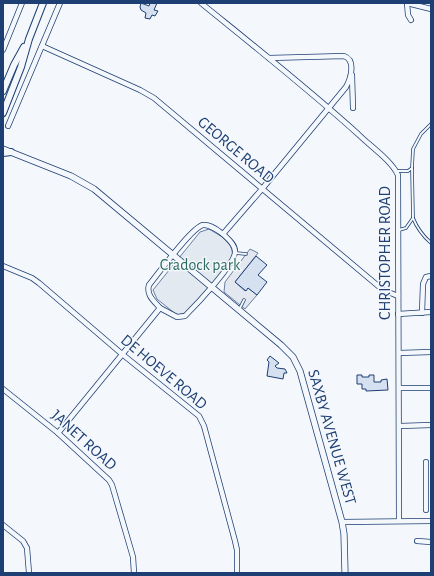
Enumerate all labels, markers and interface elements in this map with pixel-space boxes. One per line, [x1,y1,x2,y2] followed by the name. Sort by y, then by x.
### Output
[195,114,277,186] street label: GEORGE ROAD
[377,186,393,320] street label: CHRISTOPHER ROAD
[160,257,241,273] park label: Cradock park
[118,332,210,412] street label: DE HOEVE ROAD
[305,368,359,507] street label: SAXBY AVENUE WEST
[48,407,120,473] street label: JANET ROAD

